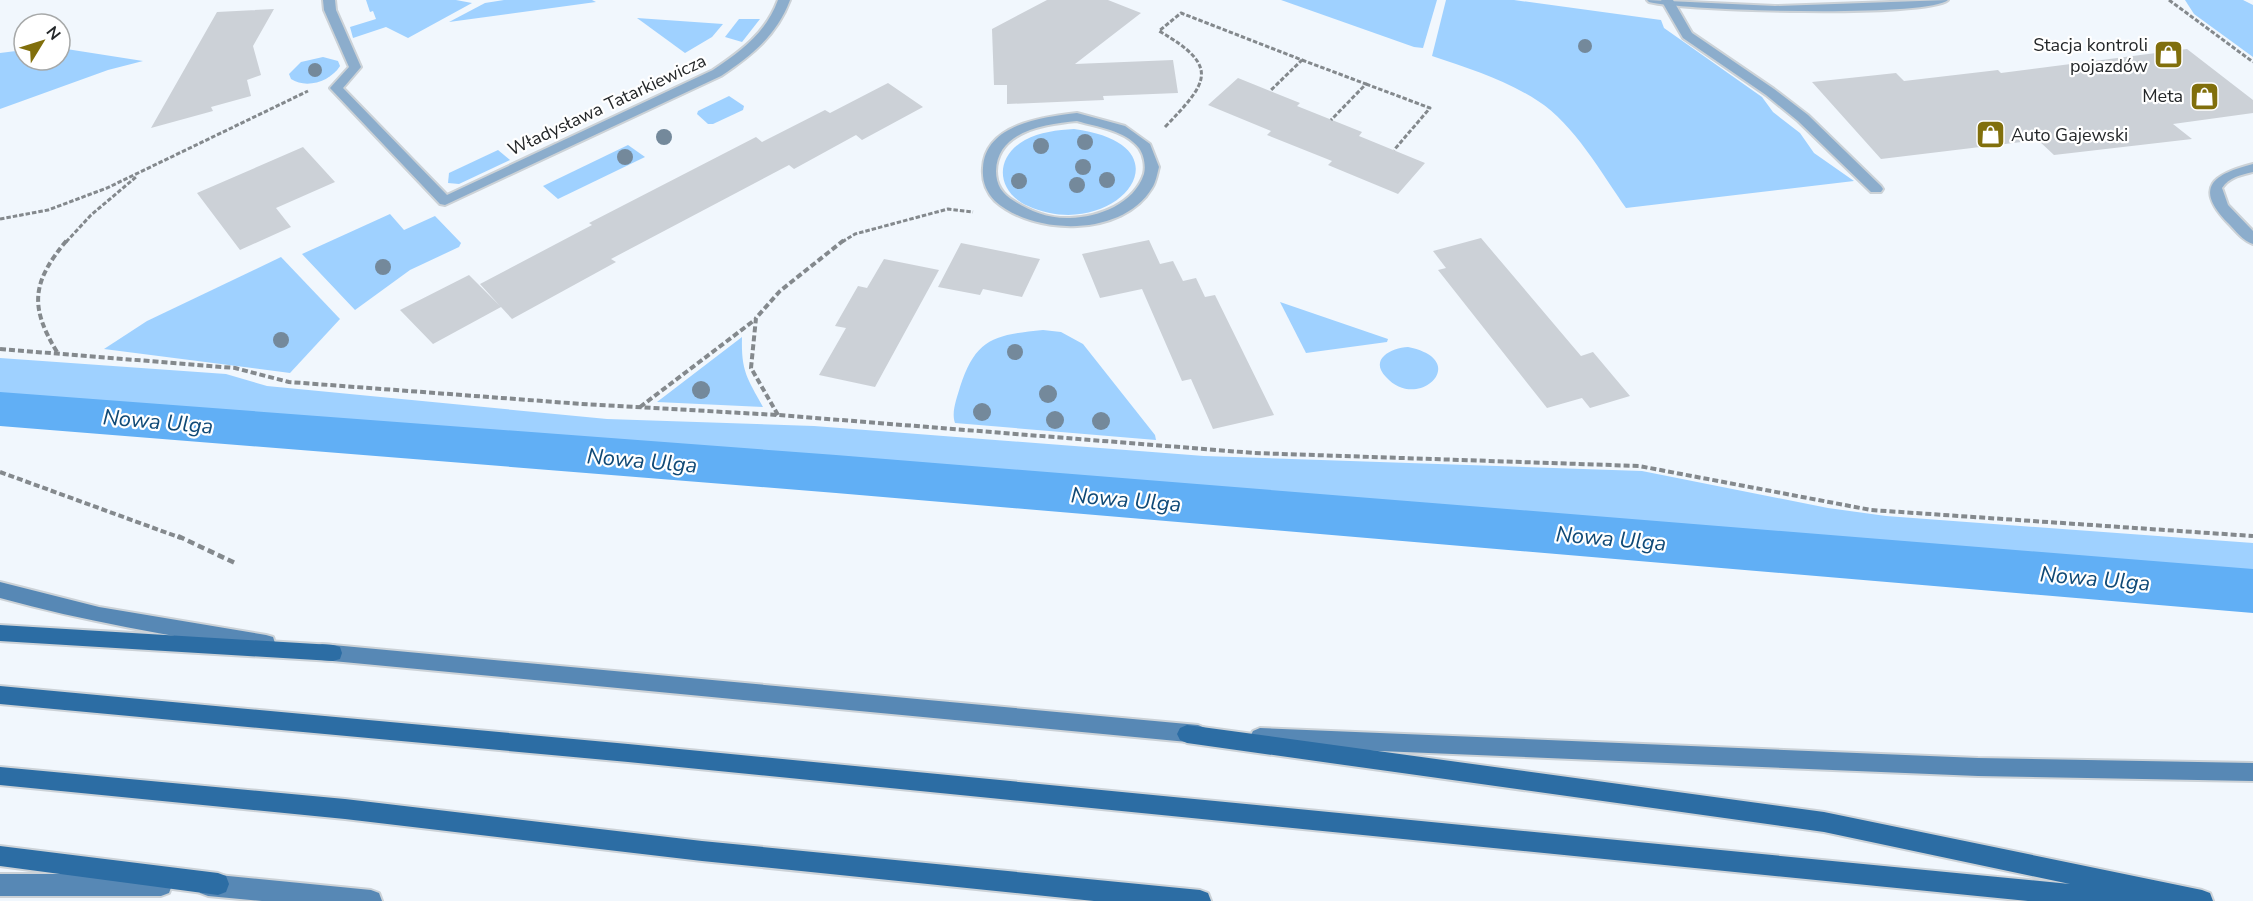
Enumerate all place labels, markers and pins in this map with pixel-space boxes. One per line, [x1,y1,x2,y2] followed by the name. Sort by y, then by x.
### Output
[2033,33,2148,78] place label: Stacja kontroli pojazdów
[2153,39,2185,71] shop icon: Stacja kontroli pojazdów
[2188,80,2220,112] shop icon: Meta
[2142,84,2183,108] place label: Meta
[1974,119,2006,151] shop icon: Auto Gajewski
[2011,123,2128,147] place label: Auto Gajewski

